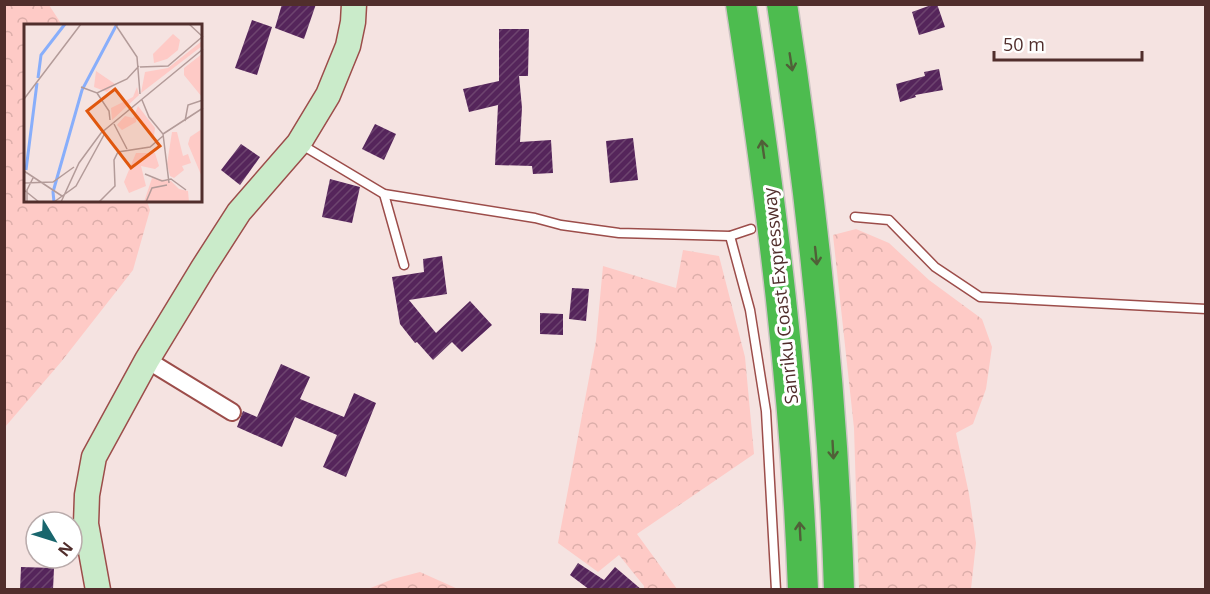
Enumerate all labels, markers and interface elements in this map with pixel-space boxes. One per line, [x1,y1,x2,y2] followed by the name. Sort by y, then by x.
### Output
[24,24,202,202] inset map
[994,24,1142,62] scale bar
[1003,32,1045,56] text: 50 m
[786,52,797,72] one-way arrow
[757,140,768,159] one-way arrow
[757,185,803,406] street label: Sanriku Coast Expressway
[811,245,822,265] one-way arrow
[828,439,839,459] one-way arrow
[24,510,84,570] north arrow
[794,522,805,542] one-way arrow
[53,537,78,561] text: N

